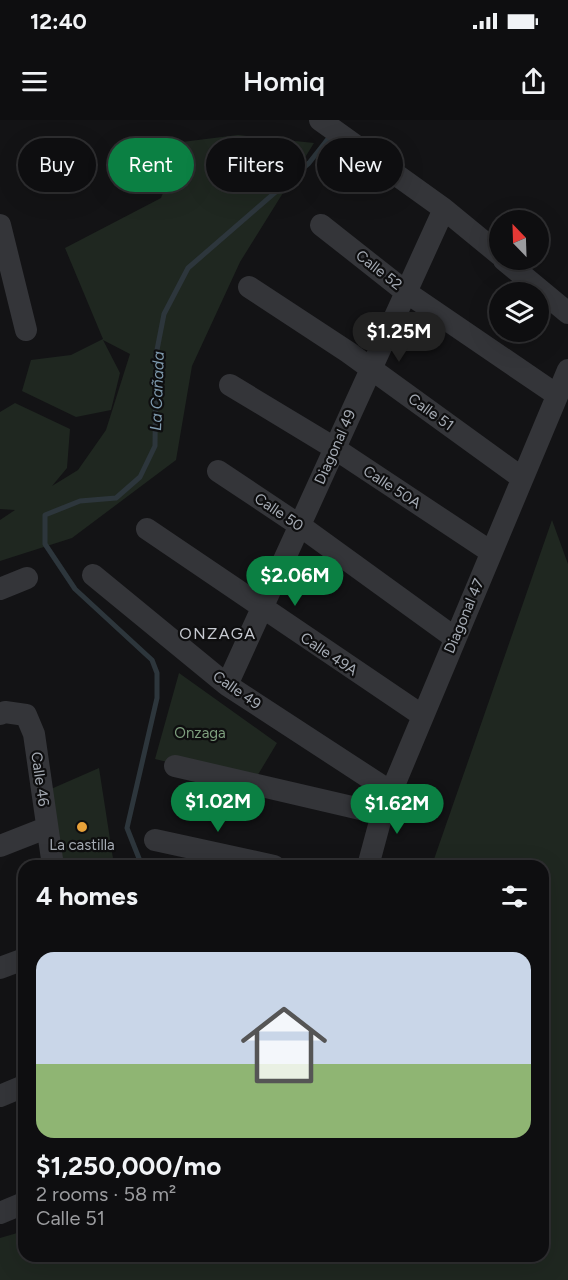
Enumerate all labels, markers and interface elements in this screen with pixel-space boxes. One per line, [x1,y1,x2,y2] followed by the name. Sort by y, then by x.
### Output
[30,8,87,35] text: 12:40
[18,65,51,98] icon: menu
[243,65,325,98] text: Homiq
[517,65,550,98] icon: share
[18,138,96,192] chip: Buy
[108,138,194,192] chip: Rent
[206,138,305,192] chip: Filters
[317,138,403,192] chip: New
[489,210,549,270] north arrow
[489,210,549,342] map controls
[352,246,406,294] street label: Calle 52
[489,282,549,342] button: layers
[350,312,448,363] pin: $1.25M
[367,319,431,343] text: $1.25M
[146,351,168,431] water label: La Cañada
[405,390,457,434] street label: Calle 51
[311,407,359,487] street label: Diagonal 49
[360,462,424,512] street label: Calle 50A
[251,489,307,535] street label: Calle 50
[246,556,344,607] pin: $2.06M
[260,563,330,587] text: $2.06M
[440,576,488,656] street label: Diagonal 47
[179,624,257,643] district label: ONZAGA
[297,628,361,680] street label: Calle 49A
[209,667,265,713] street label: Calle 49
[174,724,226,742] park label: Onzaga
[27,751,53,808] street label: Calle 46
[169,782,267,833] pin: $1.02M
[348,784,446,835] pin: $1.62M
[185,789,251,813] text: $1.02M
[365,791,429,815] text: $1.62M
[75,820,89,834] marker: La castilla
[49,836,115,854] place label: La castilla
[36,880,138,912] text: 4 homes
[498,880,531,913] icon: filters
[230,991,338,1099] icon: home
[36,1150,221,1182] text: $1,250,000/mo
[36,1182,176,1206] text: 2 rooms · 58 m²
[36,1206,105,1230] text: Calle 51

